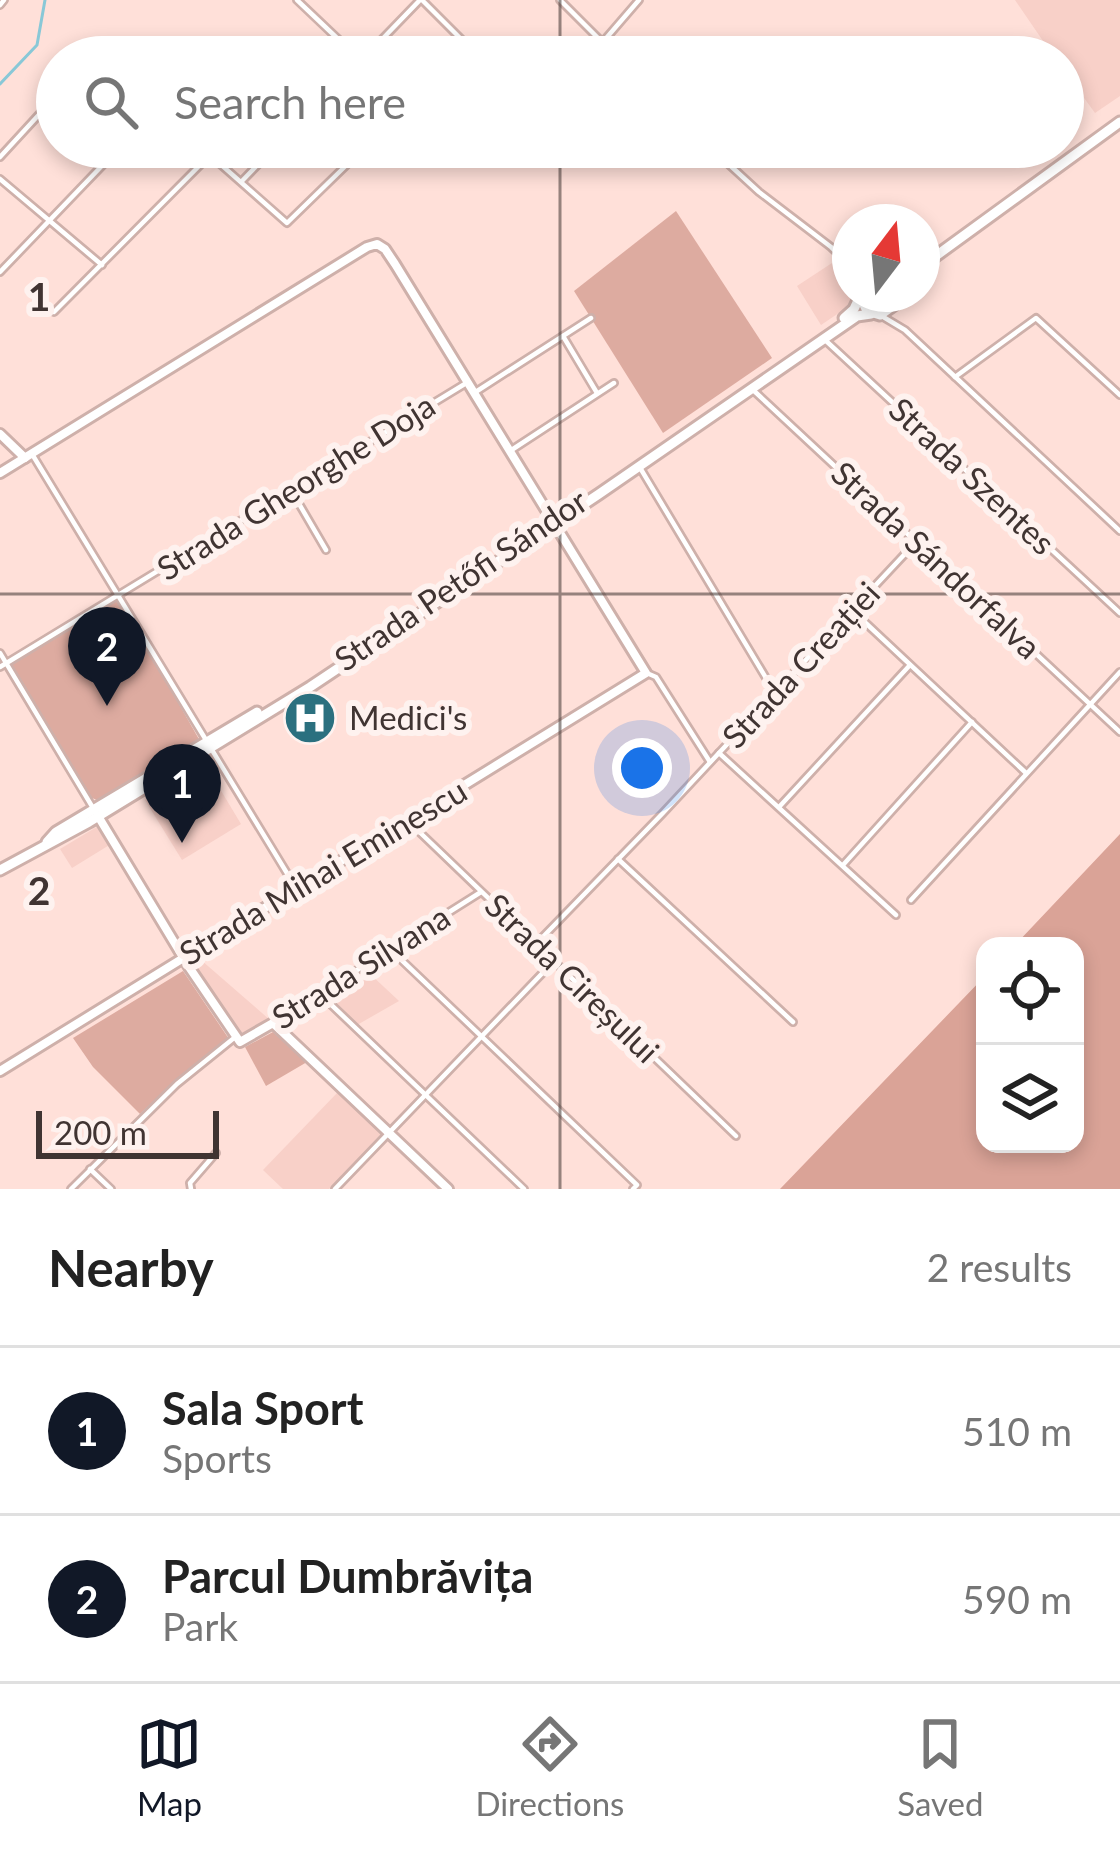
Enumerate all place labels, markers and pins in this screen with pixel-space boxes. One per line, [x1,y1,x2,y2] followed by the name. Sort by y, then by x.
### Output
[68,607,146,706] pin: 2
[282,690,338,746] hospital icon: Medici's
[349,697,467,737] place label: Medici's
[143,744,221,843] pin: 1

